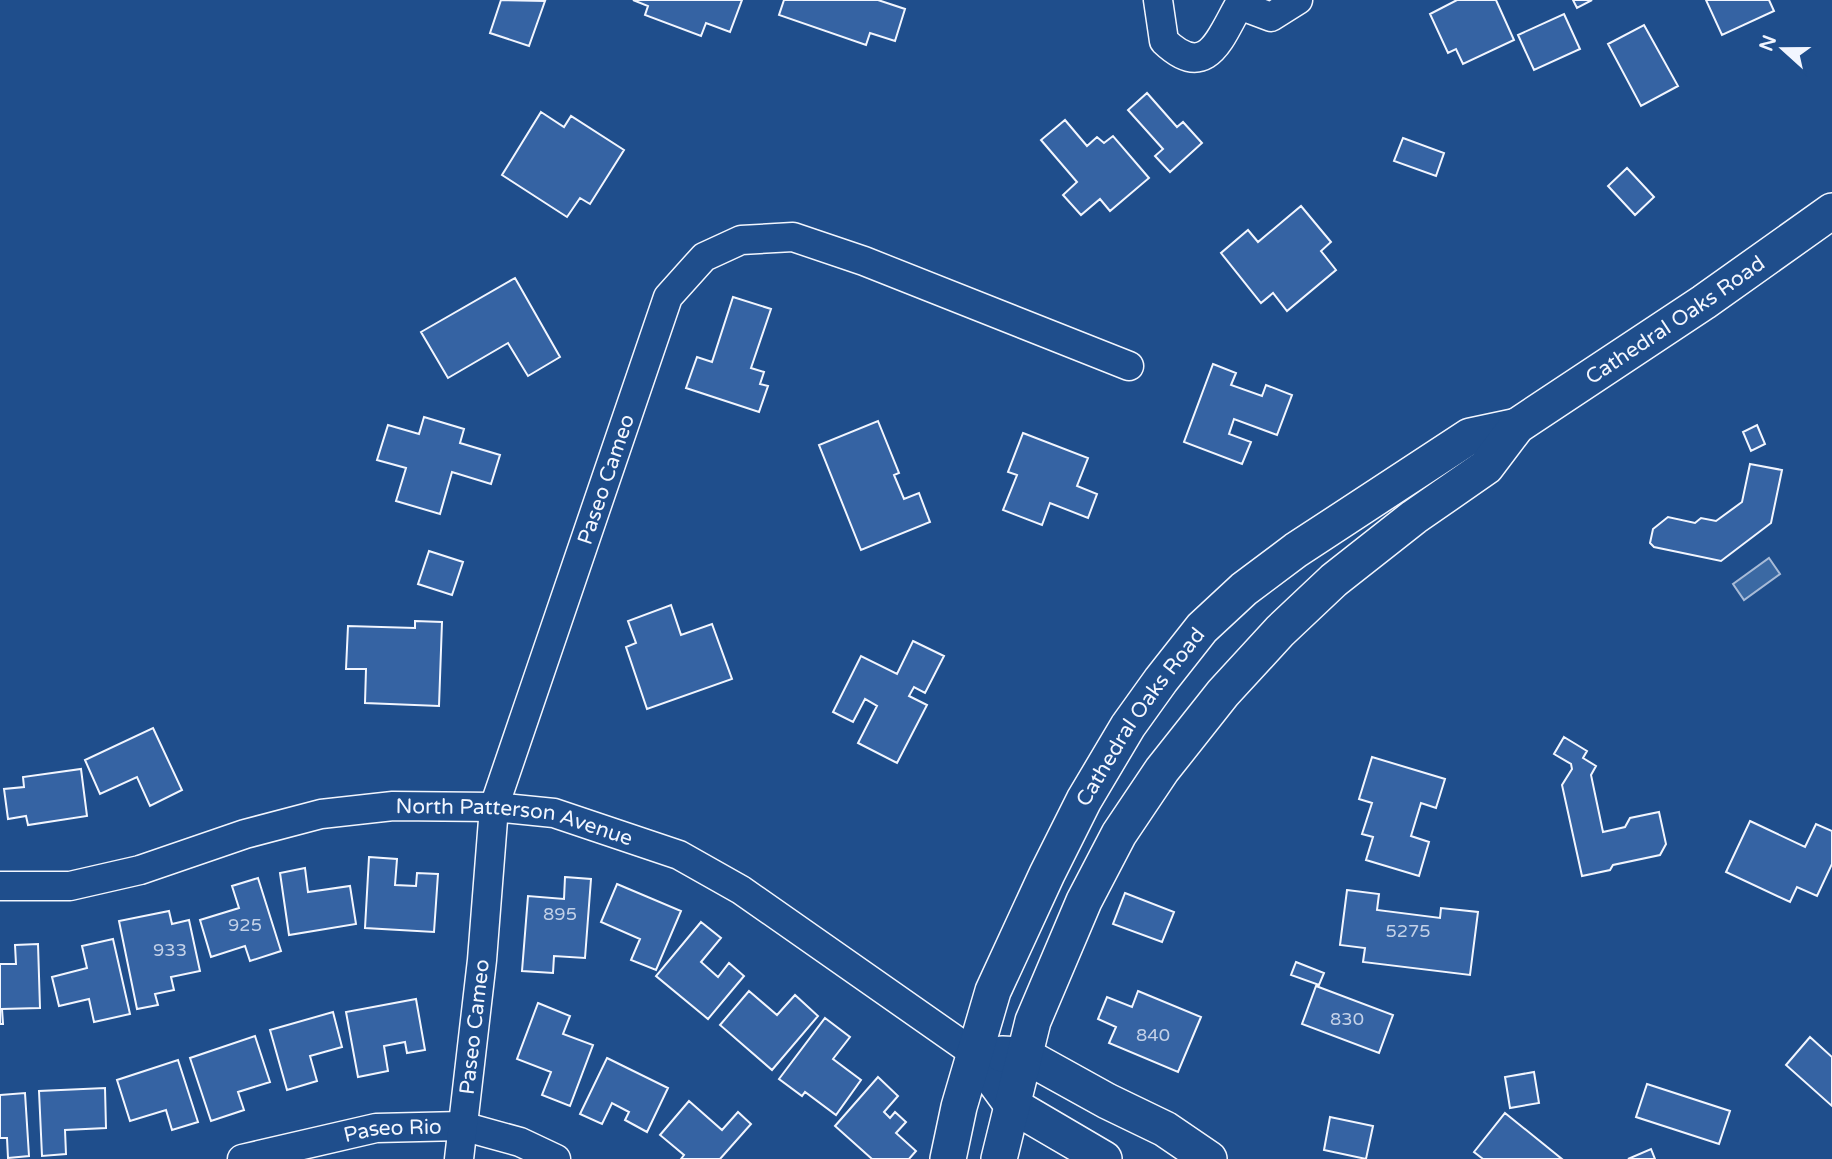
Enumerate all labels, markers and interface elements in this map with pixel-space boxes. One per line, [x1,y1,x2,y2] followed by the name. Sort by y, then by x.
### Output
[1748,14,1818,84] north arrow
[1755,32,1781,54] text: N
[1581,250,1769,390] street label: Cathedral Oaks Road
[572,411,640,548] street label: Paseo Cameo
[1071,623,1210,811] street label: Cathedral Oaks Road
[396,794,636,851] street label: North Patterson Avenue
[543,903,577,925] house number: 895
[228,914,262,936] house number: 925
[1385,920,1431,942] house number: 5275
[153,939,187,961] house number: 933
[454,958,494,1096] street label: Paseo Cameo
[1330,1008,1364,1030] house number: 830
[1136,1024,1170,1046] house number: 840
[341,1114,442,1148] street label: Paseo Rio

